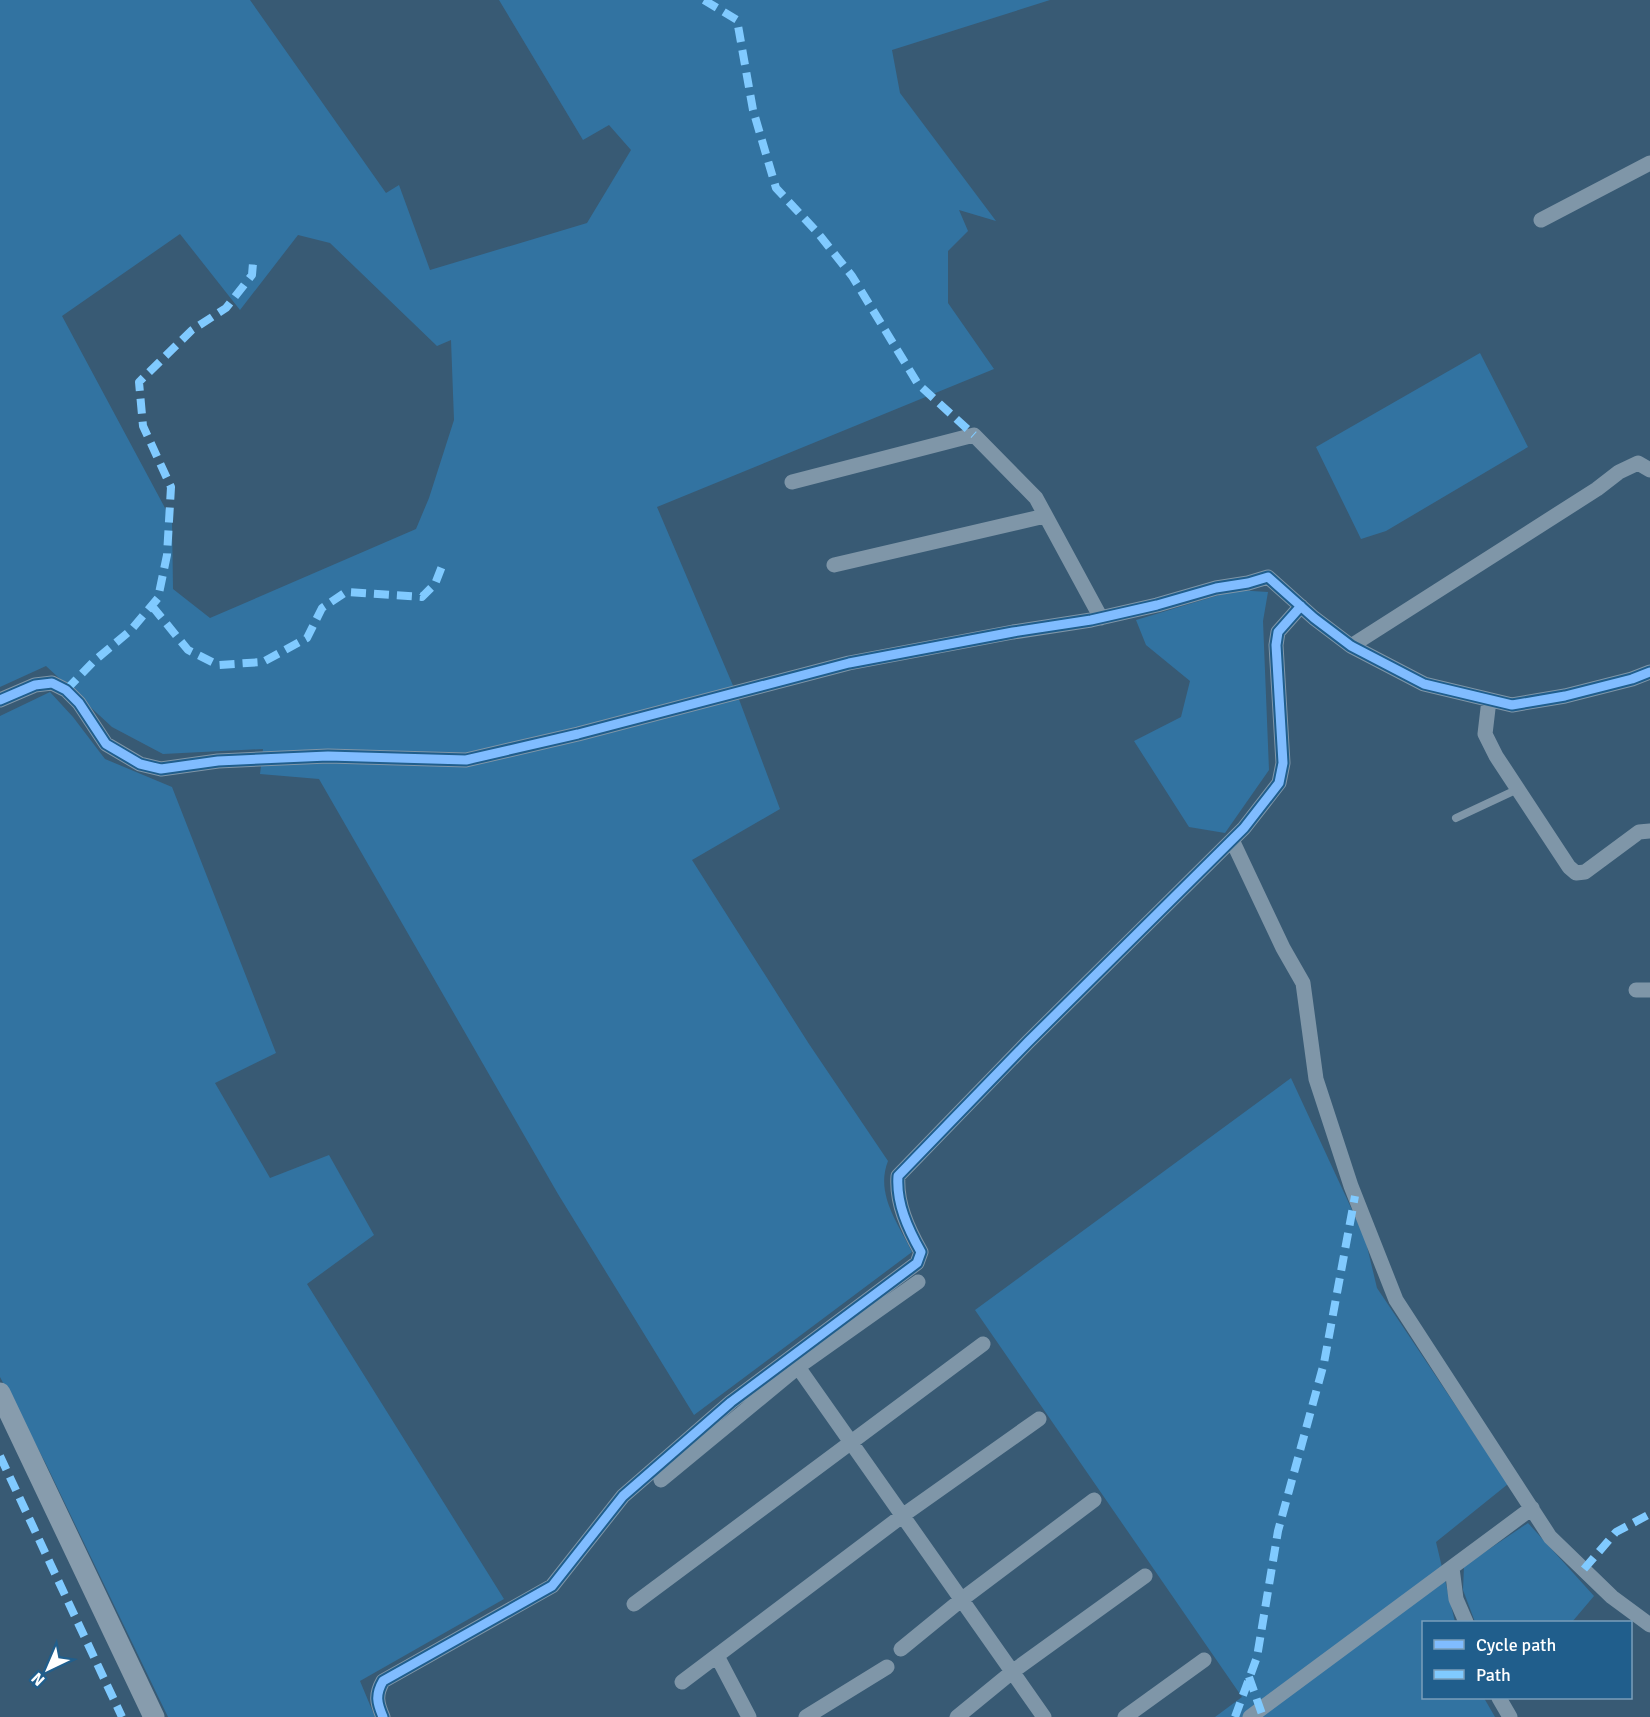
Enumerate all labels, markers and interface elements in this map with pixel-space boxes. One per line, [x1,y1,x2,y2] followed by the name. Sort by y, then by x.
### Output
[1422,1621,1632,1699] legend
[1476,1634,1556,1656] text: Cycle path
[18,1639,78,1699] north arrow
[1476,1664,1511,1686] text: Path
[27,1668,49,1690] text: N

